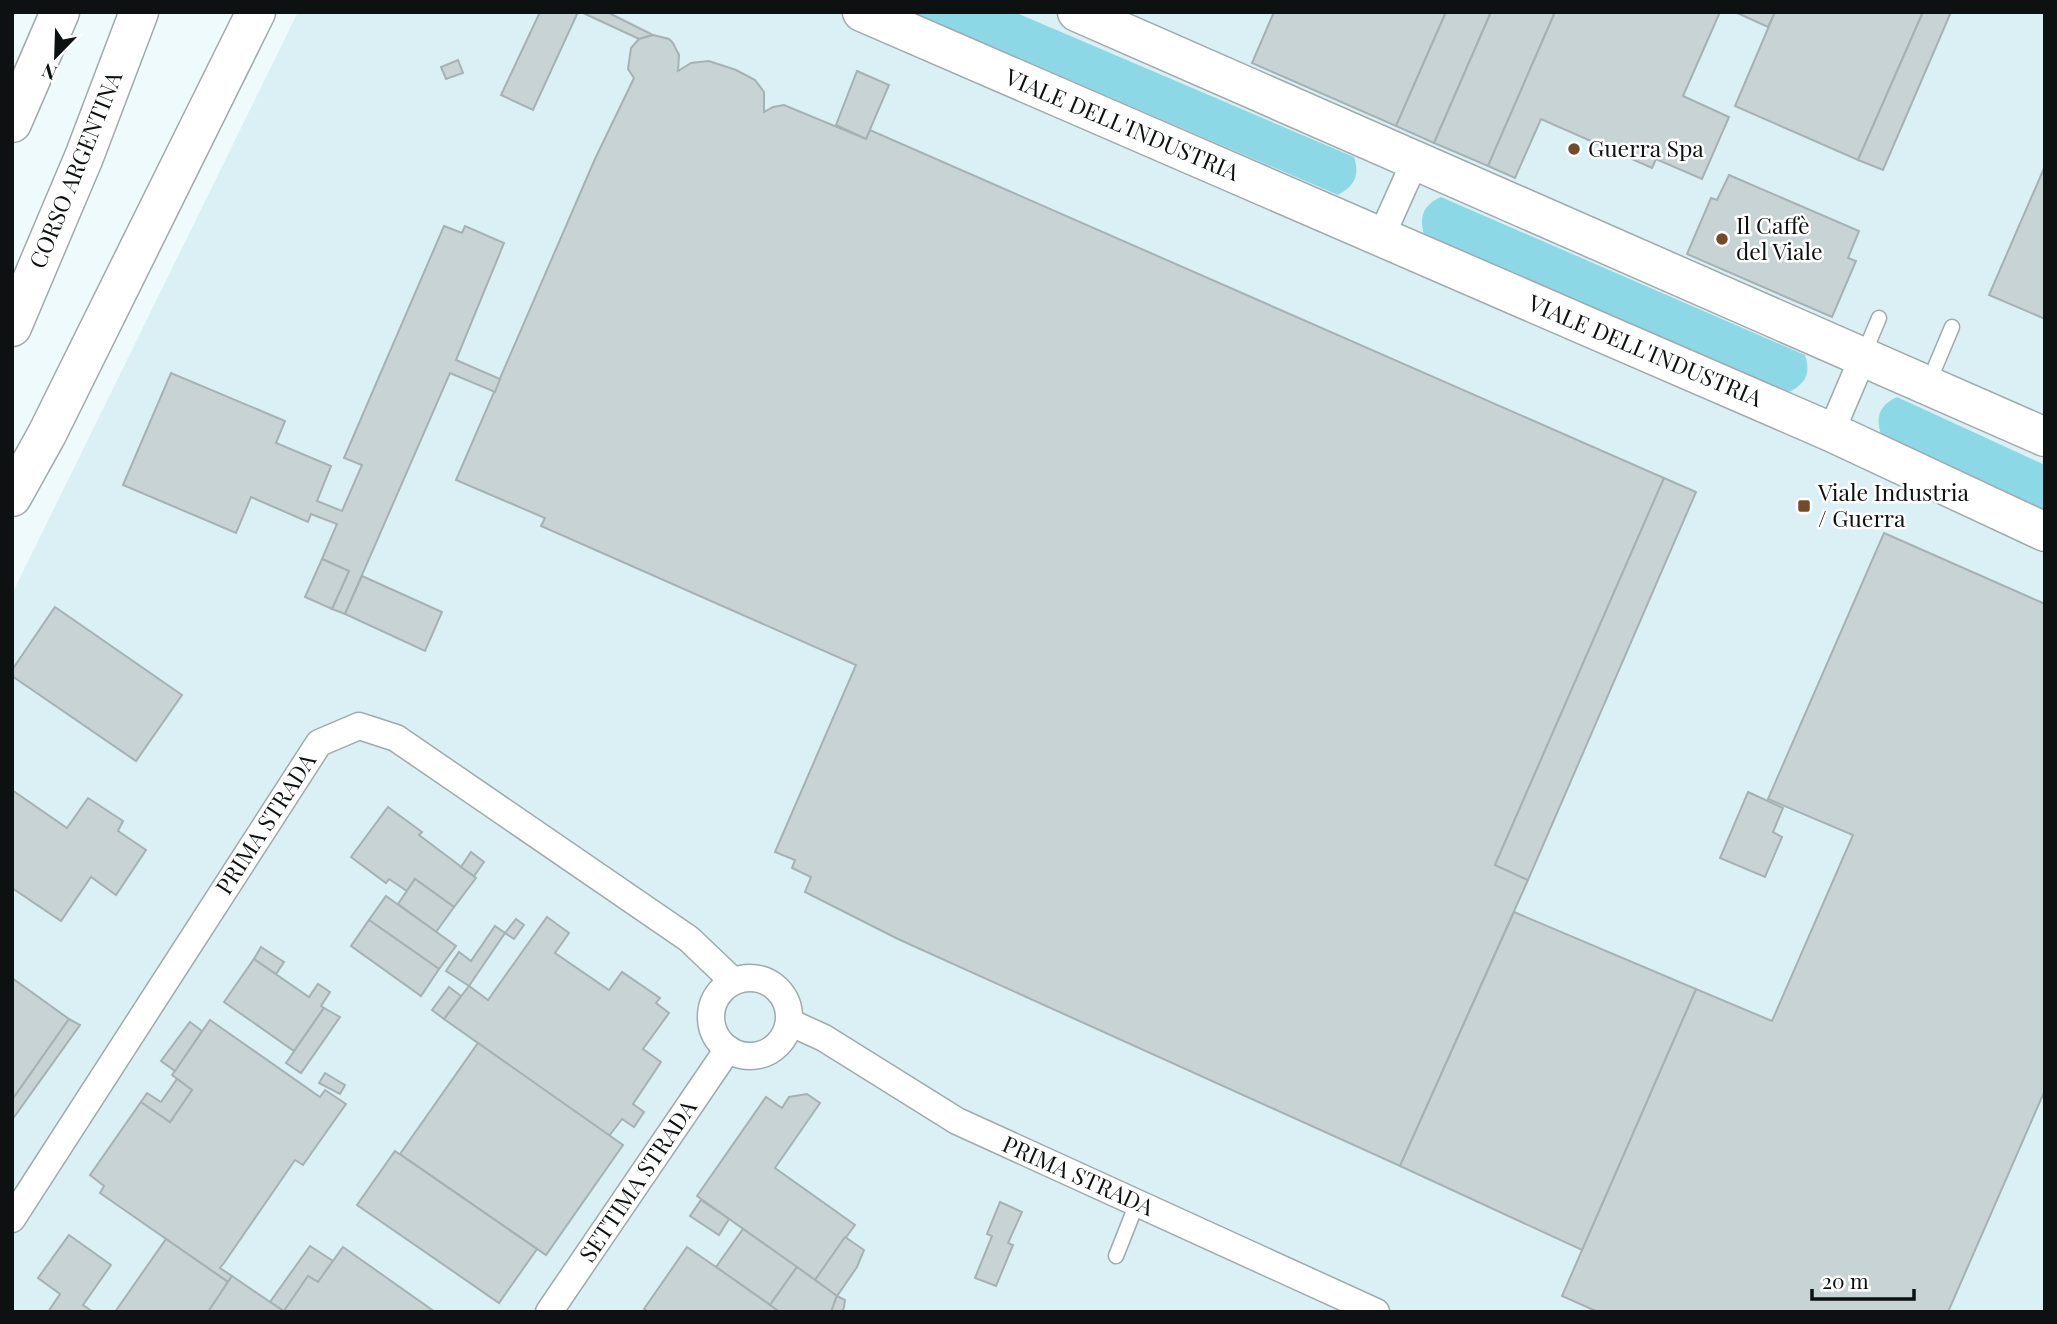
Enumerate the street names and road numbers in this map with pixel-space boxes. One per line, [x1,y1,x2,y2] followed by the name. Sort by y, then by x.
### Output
[1000,60,1245,187] street label: VIALE DELL'INDUSTRIA
[24,67,128,273] street label: CORSO ARGENTINA
[1523,286,1768,413] street label: VIALE DELL'INDUSTRIA
[207,746,322,900] street label: PRIMA STRADA
[571,1093,703,1267] street label: SETTIMA STRADA
[998,1127,1160,1222] street label: PRIMA STRADA

